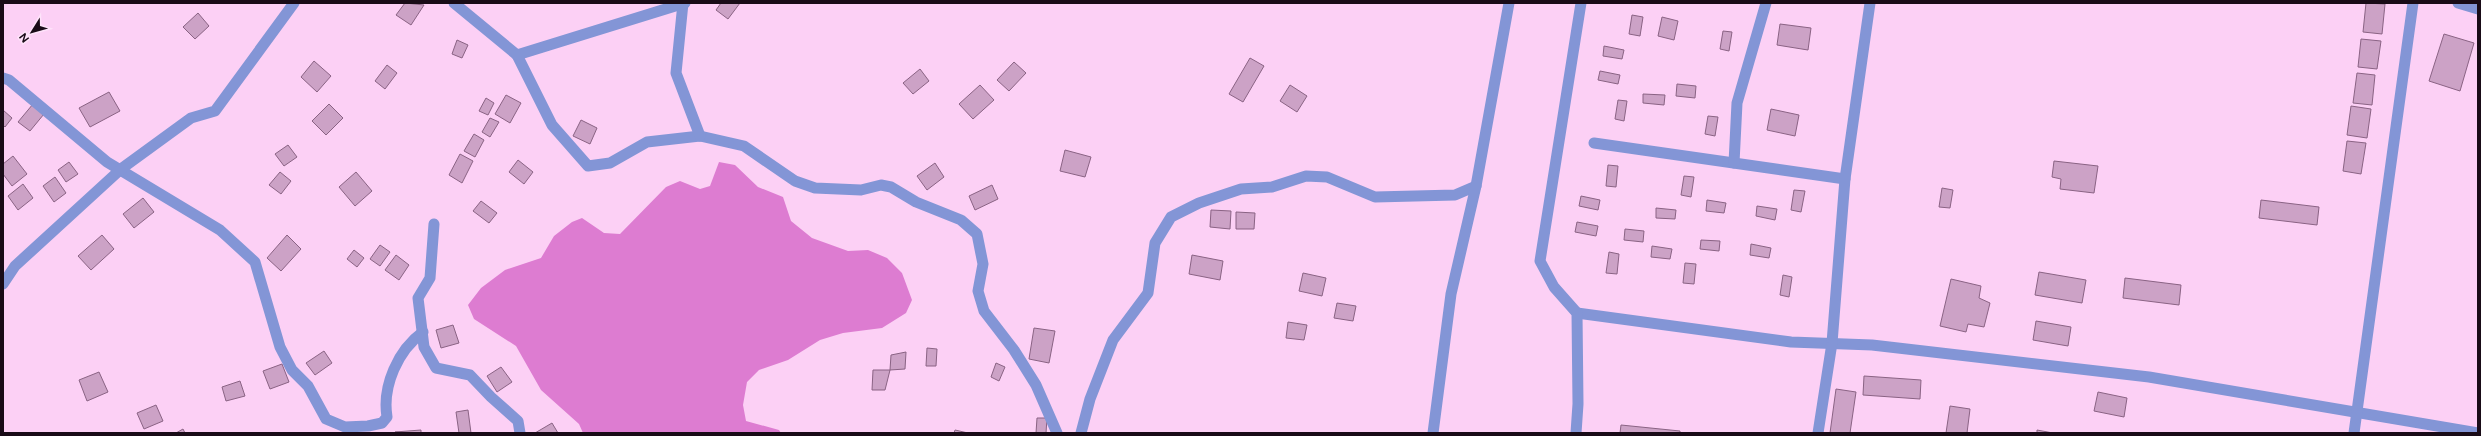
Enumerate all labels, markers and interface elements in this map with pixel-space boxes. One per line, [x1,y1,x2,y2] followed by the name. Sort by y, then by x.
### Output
[12,12,52,52] north arrow
[17,30,32,45] text: N

